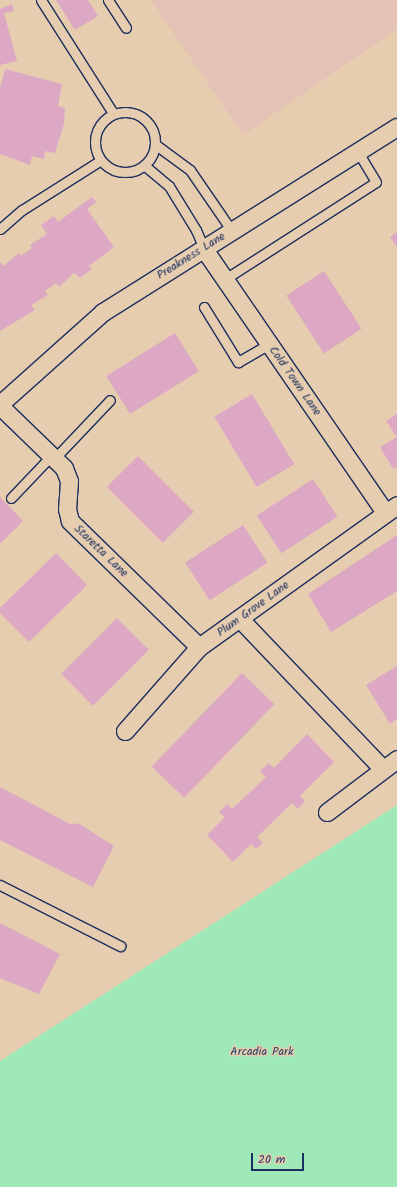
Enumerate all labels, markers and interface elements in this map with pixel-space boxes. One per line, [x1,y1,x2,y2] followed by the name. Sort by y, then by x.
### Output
[154,229,228,283] street label: Preakness Lane
[266,343,324,419] street label: Cold Town Lane
[71,522,131,580] street label: Staretta Lane
[214,578,292,640] street label: Plum Grove Lane
[230,1045,294,1059] park label: Arcadia Park
[253,1145,306,1171] scale bar
[258,1150,285,1169] text: 20 m

